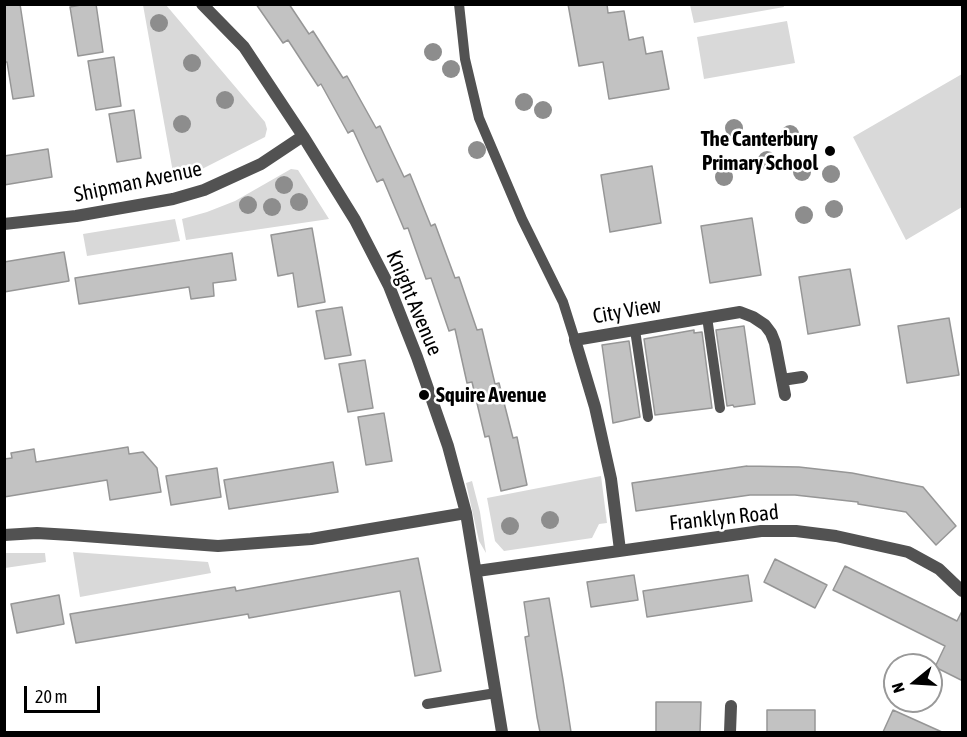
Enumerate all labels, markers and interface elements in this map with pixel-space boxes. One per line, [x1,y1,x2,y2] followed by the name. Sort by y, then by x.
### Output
[701,126,818,176] place label: The Canterbury Primary School
[823,144,837,158] marker: The Canterbury Primary School
[72,156,204,208] street label: Shipman Avenue
[381,247,447,359] street label: Knight Avenue
[591,293,663,329] street label: City View
[436,382,546,408] place label: Squire Avenue
[417,388,431,402] marker: Squire Avenue
[668,500,780,536] street label: Franklyn Road
[883,653,943,713] north arrow
[27,674,104,712] scale bar
[888,681,908,695] text: N
[35,686,67,707] text: 20 m

